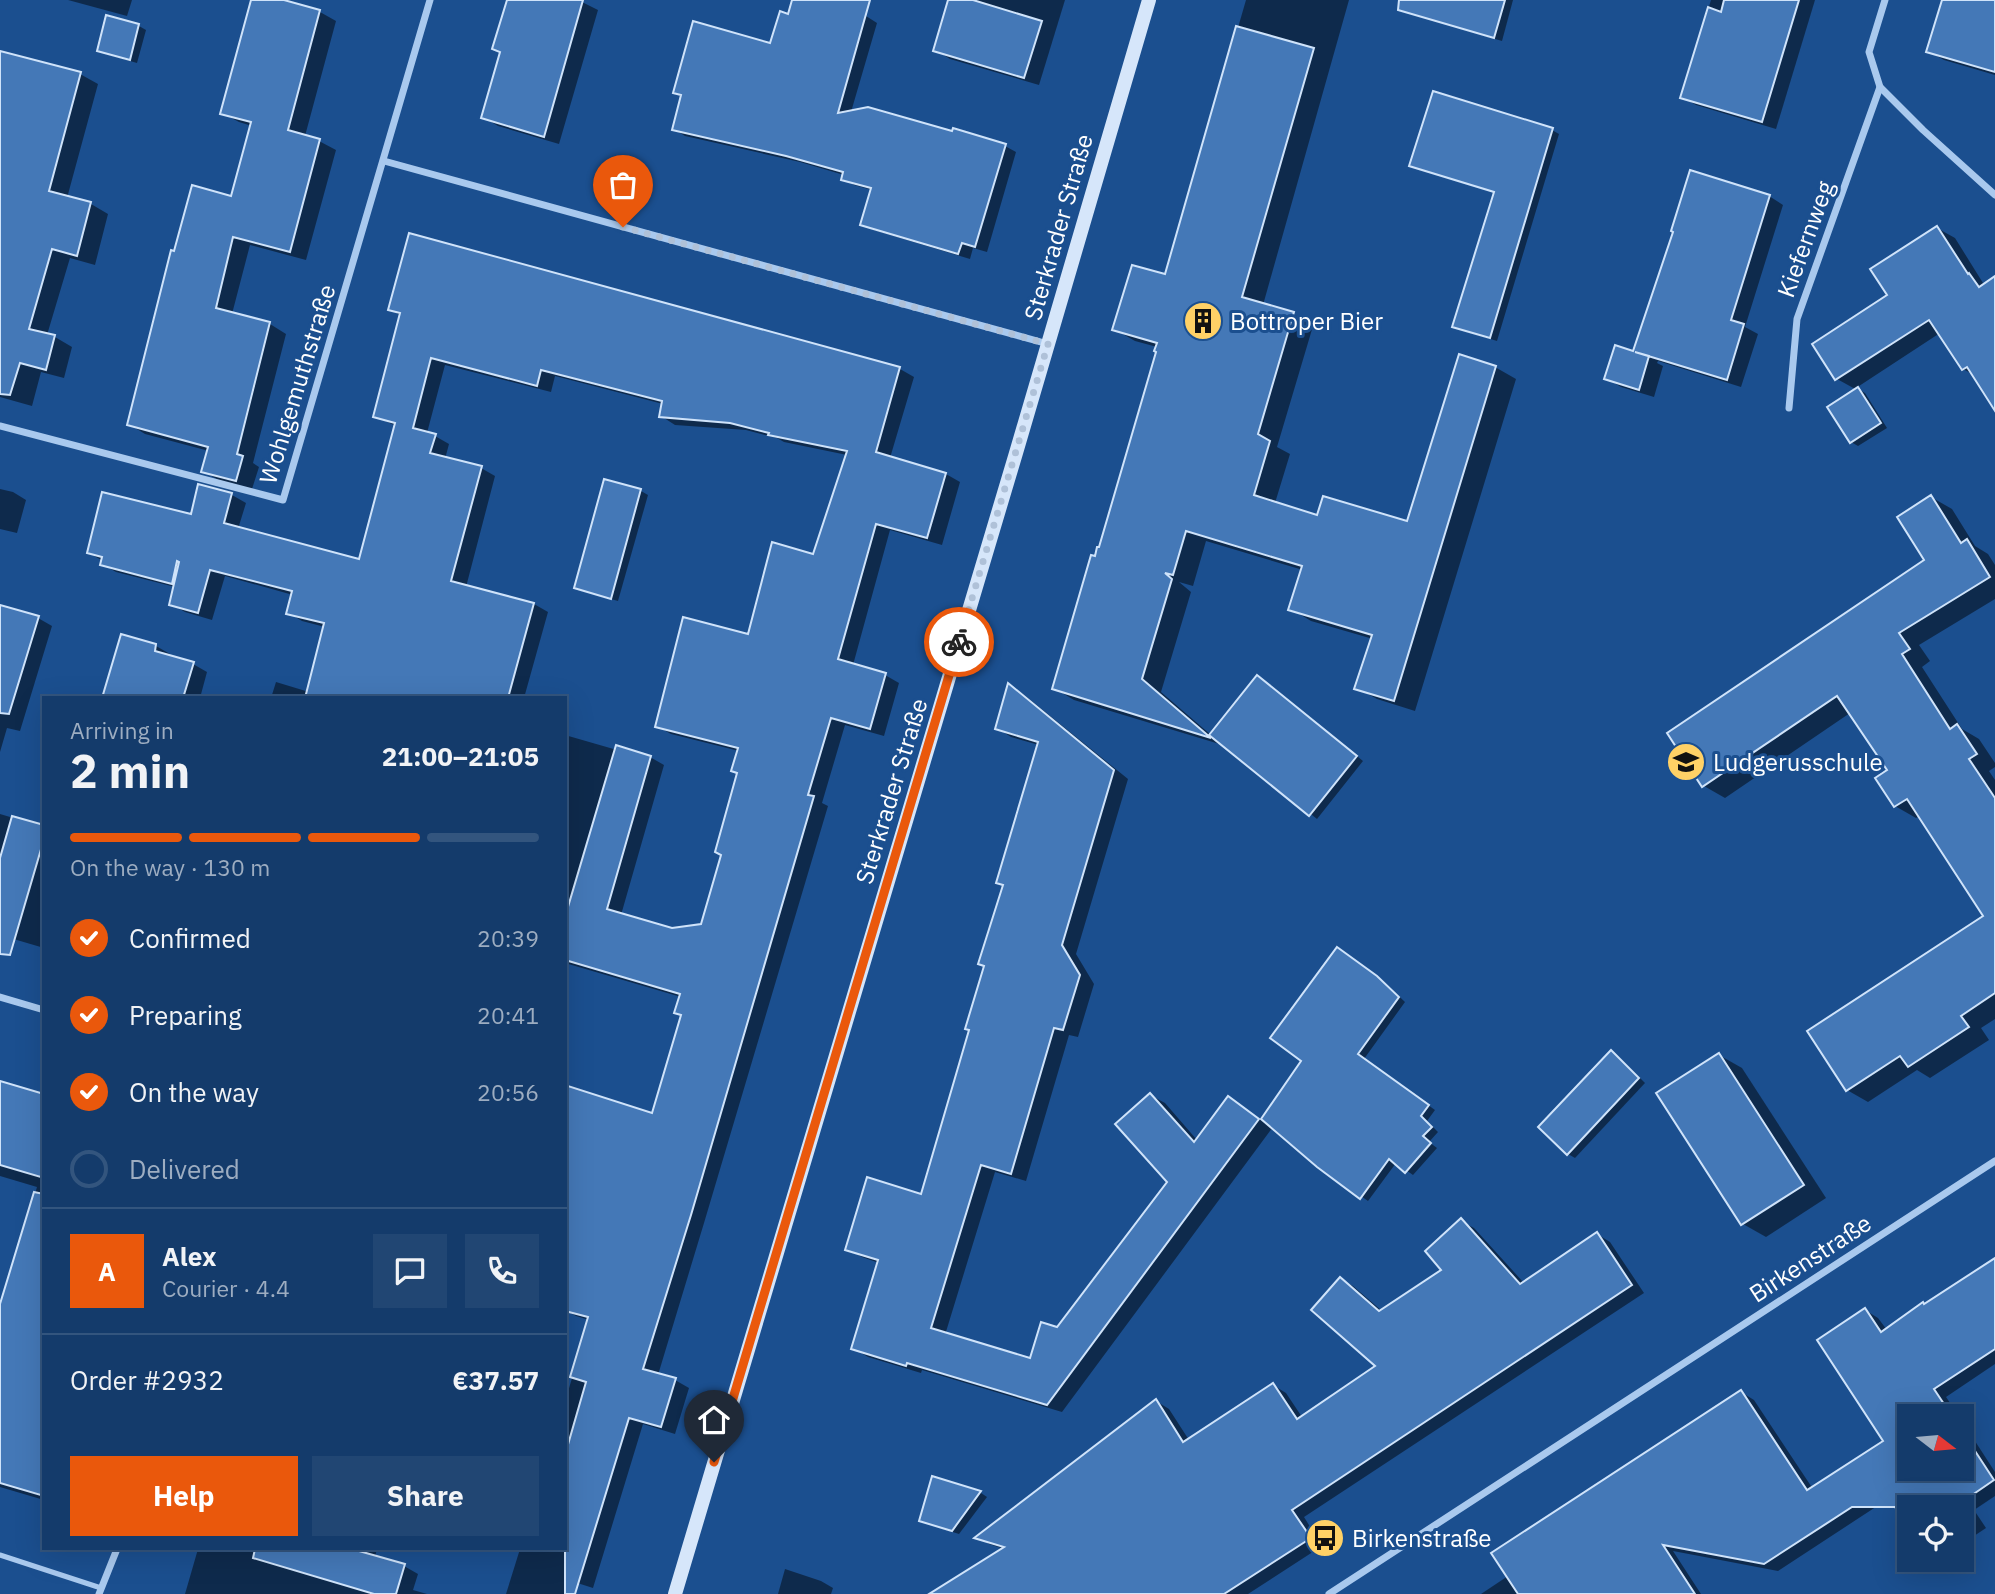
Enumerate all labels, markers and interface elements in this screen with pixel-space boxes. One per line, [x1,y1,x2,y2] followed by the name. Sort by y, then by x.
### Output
[1016,130,1100,324] street label: Sterkrader Straße
[593,155,653,227] pin
[604,166,642,204] icon: bag
[1769,176,1841,302] street label: Kiefernweg
[251,280,343,488] street label: Wohlgemuthstraße
[1182,300,1224,342] building icon: Bottroper Bier
[1230,305,1383,337] place label: Bottroper Bier
[924,607,994,677] courier
[940,623,978,661] icon: bike
[848,694,934,888] street label: Sterkrader Straße
[70,715,174,745] text: Arriving in
[382,739,539,773] text: 21:00–21:05
[70,741,190,801] text: 2 min
[1665,741,1707,783] school or university icon: Ludgerusschule
[1713,746,1883,778] place label: Ludgerusschule
[70,852,270,882] text: On the way · 130 m
[70,919,108,957] icon: check
[129,921,251,955] text: Confirmed
[477,923,539,953] text: 20:39
[70,996,108,1034] icon: check
[129,998,242,1032] text: Preparing
[477,1000,539,1030] text: 20:41
[70,1073,108,1111] icon: check
[129,1075,259,1109] text: On the way
[477,1077,539,1107] text: 20:56
[129,1152,240,1186] text: Delivered
[1743,1207,1877,1309] street label: Birkenstraße
[373,1234,447,1308] button: chat
[465,1234,539,1308] button: phone
[162,1239,216,1273] text: Alex
[98,1254,116,1288] text: A
[162,1273,290,1303] text: Courier · 4.4
[70,1363,224,1397] text: Order #2932
[452,1363,539,1397] text: €37.57
[684,1390,744,1462] pin
[695,1401,733,1439] icon: home
[1897,1404,1974,1480] north arrow
[1897,1404,1974,1572] map controls
[70,1456,298,1536] button: Help
[312,1456,539,1536] button: Share
[1897,1495,1974,1572] button: locate
[1304,1517,1346,1559] bus stop icon: Birkenstraße
[1352,1522,1492,1554] place label: Birkenstraße

